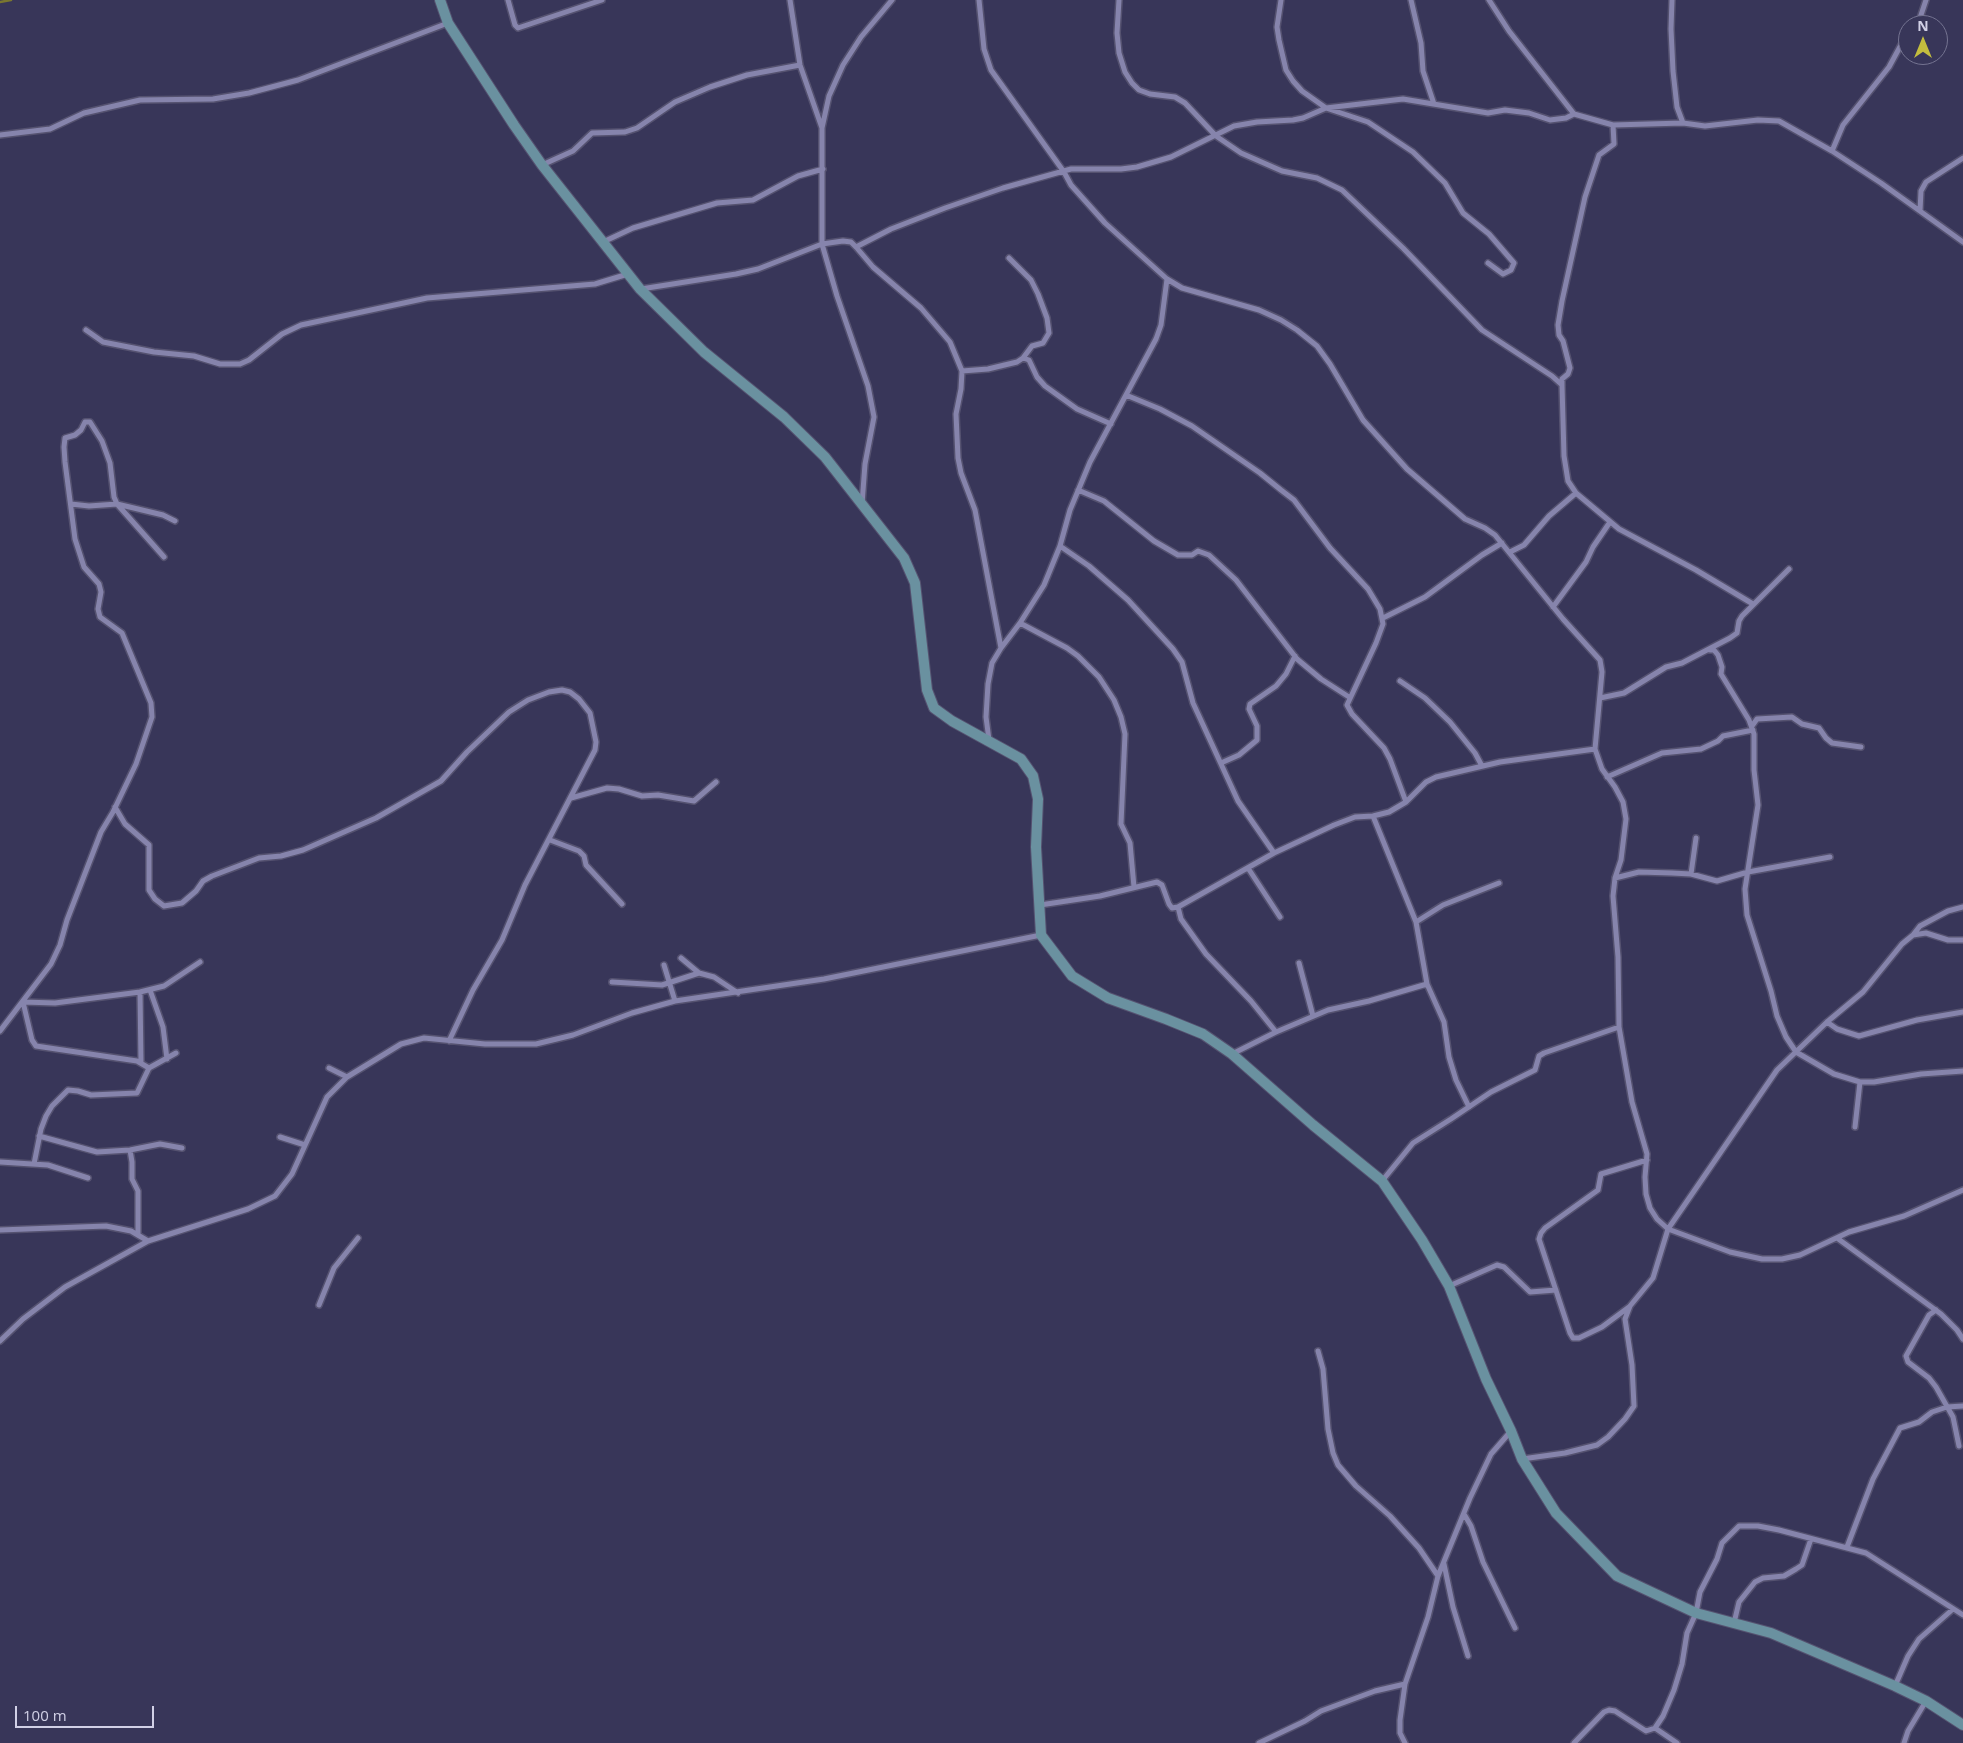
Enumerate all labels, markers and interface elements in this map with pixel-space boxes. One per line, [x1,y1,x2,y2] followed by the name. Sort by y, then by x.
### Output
[1898,15,1948,65] north arrow
[1917,16,1929,35] text: N
[18,1696,156,1728] scale bar
[23,1705,67,1725] text: 100 m

